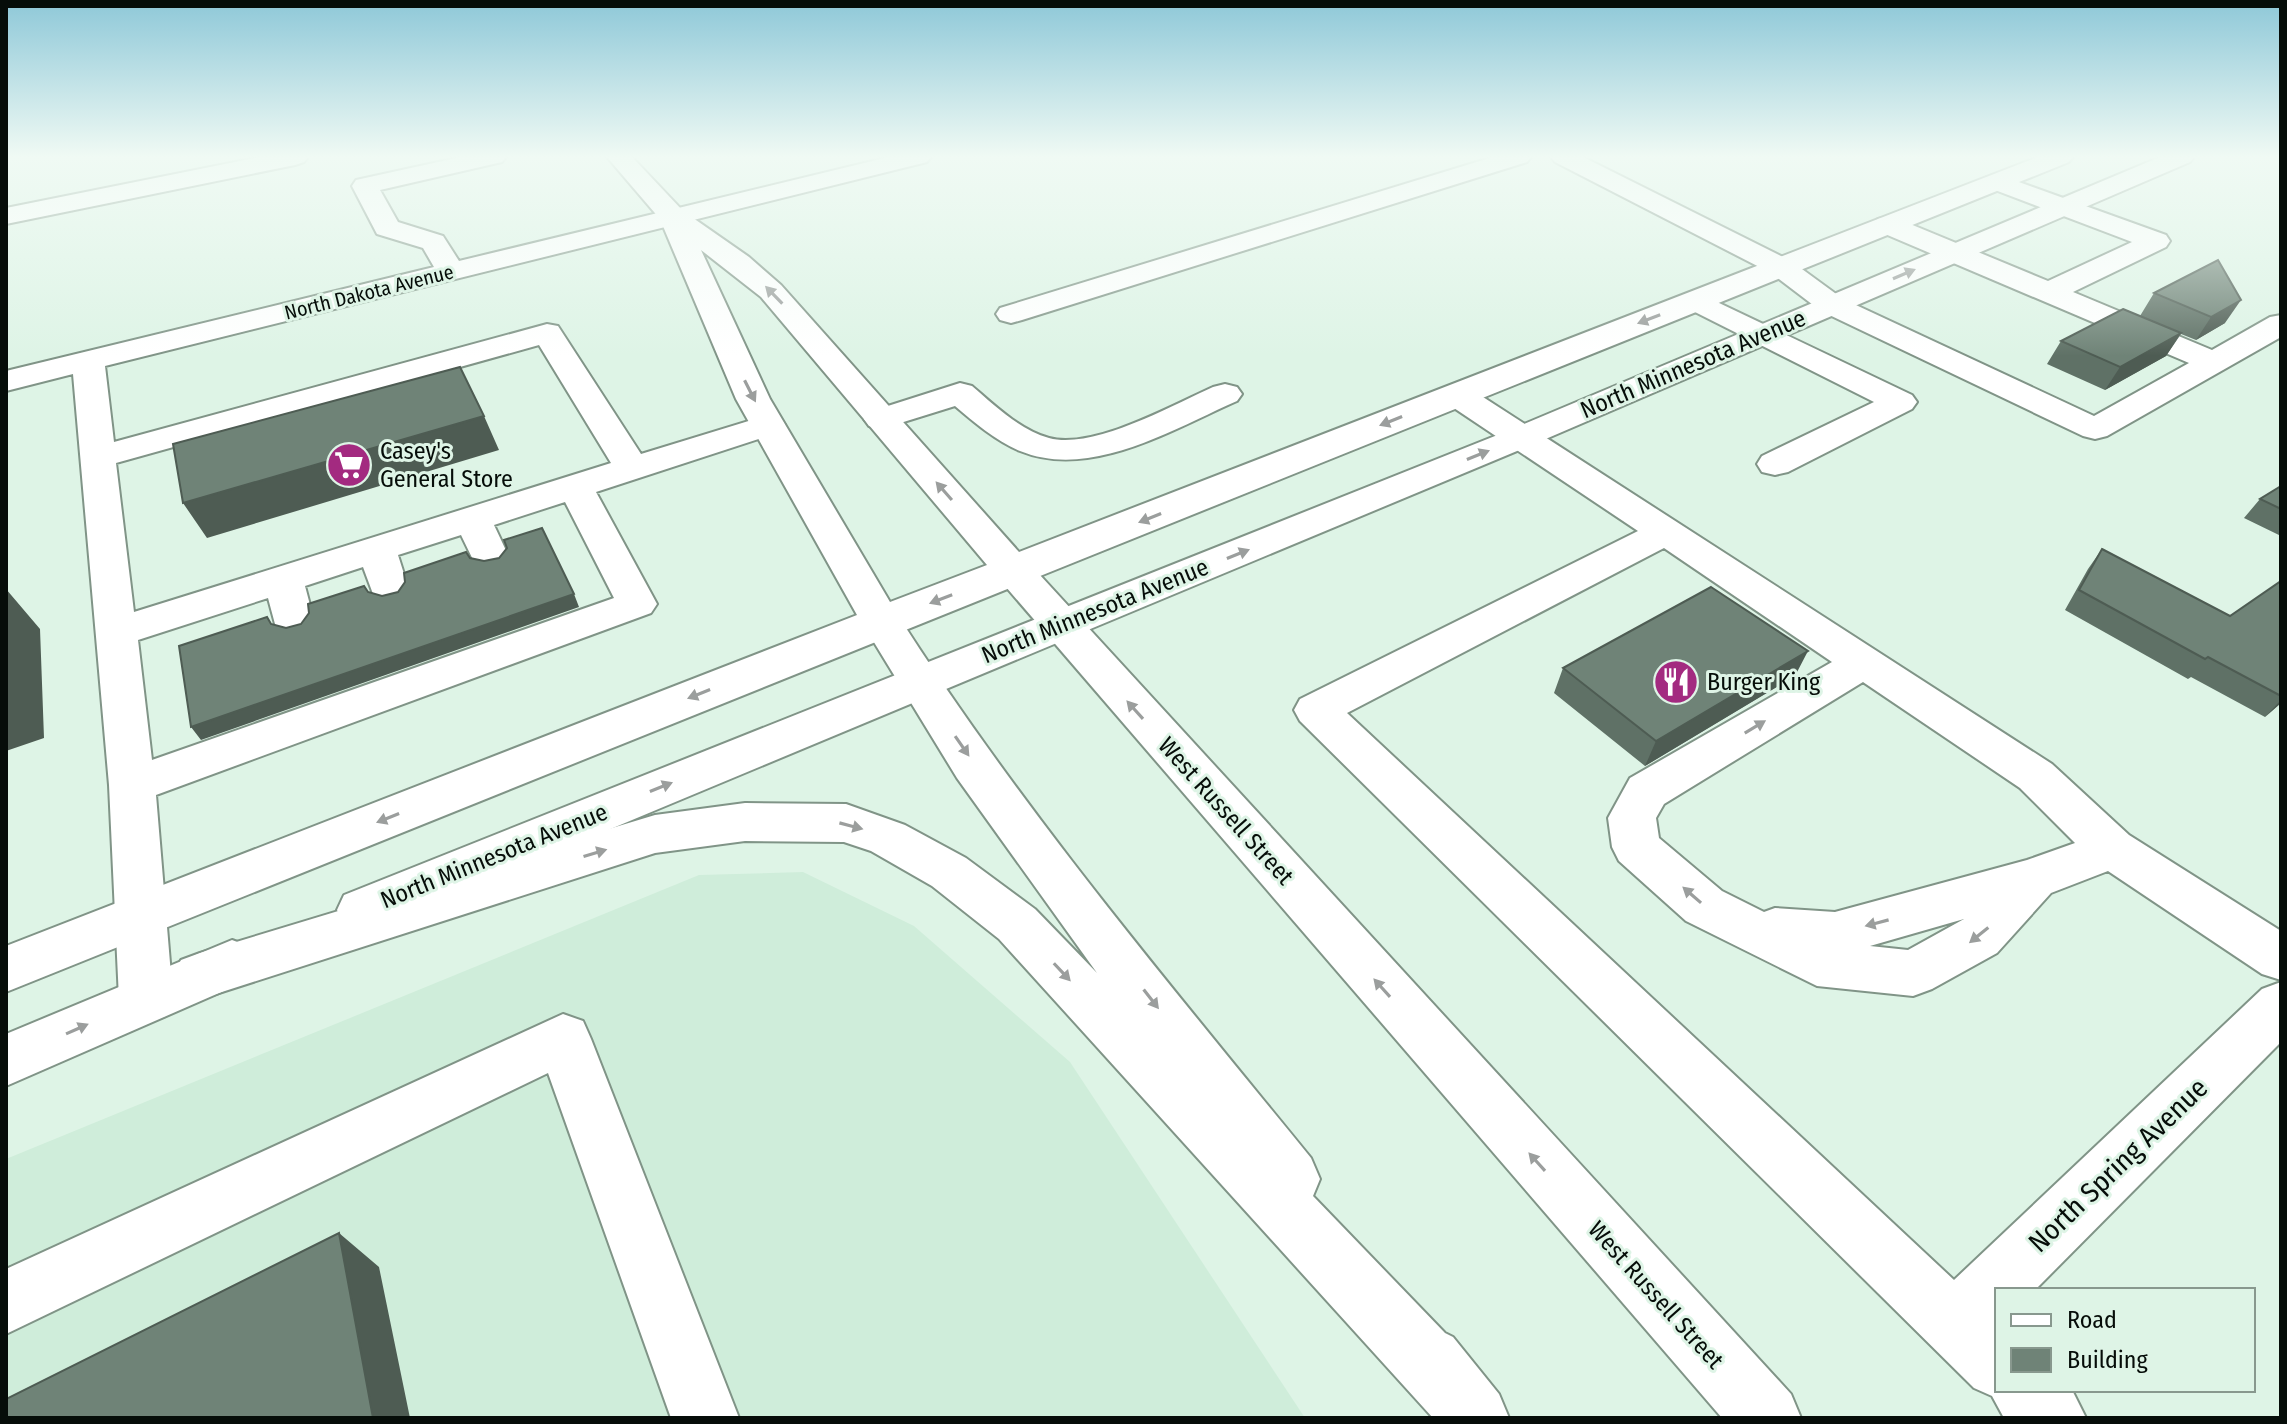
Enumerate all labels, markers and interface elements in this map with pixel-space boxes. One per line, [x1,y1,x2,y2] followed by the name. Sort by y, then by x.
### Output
[282,259,456,325] street label: North Dakota Avenue
[1892,268,1916,281] one-way arrow
[765,286,783,305] one-way arrow
[1576,304,1810,424] street label: North Minnesota Avenue
[1637,313,1661,326] one-way arrow
[743,380,756,403] one-way arrow
[1379,415,1403,428] one-way arrow
[380,437,513,493] place label: Casey's General Store
[325,441,373,489] supermarket icon: Casey's General Store
[1466,448,1490,461] one-way arrow
[936,482,953,502] one-way arrow
[1138,511,1162,524] one-way arrow
[1226,547,1250,560] one-way arrow
[978,553,1212,669] street label: North Minnesota Avenue
[929,593,953,606] one-way arrow
[1652,658,1700,706] restaurant icon: Burger King
[1707,668,1821,696] place label: Burger King
[687,688,711,701] one-way arrow
[1127,700,1145,719] one-way arrow
[1744,720,1766,734] one-way arrow
[1153,732,1300,890] street label: West Russell Street
[953,736,969,756] one-way arrow
[649,781,673,794] one-way arrow
[377,798,611,914] street label: North Minnesota Avenue
[376,811,400,824] one-way arrow
[839,821,864,833] one-way arrow
[584,846,608,859] one-way arrow
[1682,887,1701,905] one-way arrow
[1865,917,1890,929] one-way arrow
[1969,926,1990,943] one-way arrow
[1052,962,1070,981] one-way arrow
[1374,978,1392,997] one-way arrow
[1142,989,1158,1009] one-way arrow
[66,1022,89,1036] one-way arrow
[2022,1071,2214,1259] street label: North Spring Avenue
[1529,1153,1547,1172] one-way arrow
[1583,1216,1730,1374] street label: West Russell Street
[1995,1288,2255,1392] legend
[2067,1306,2117,1334] text: Road
[2067,1346,2149,1374] text: Building

